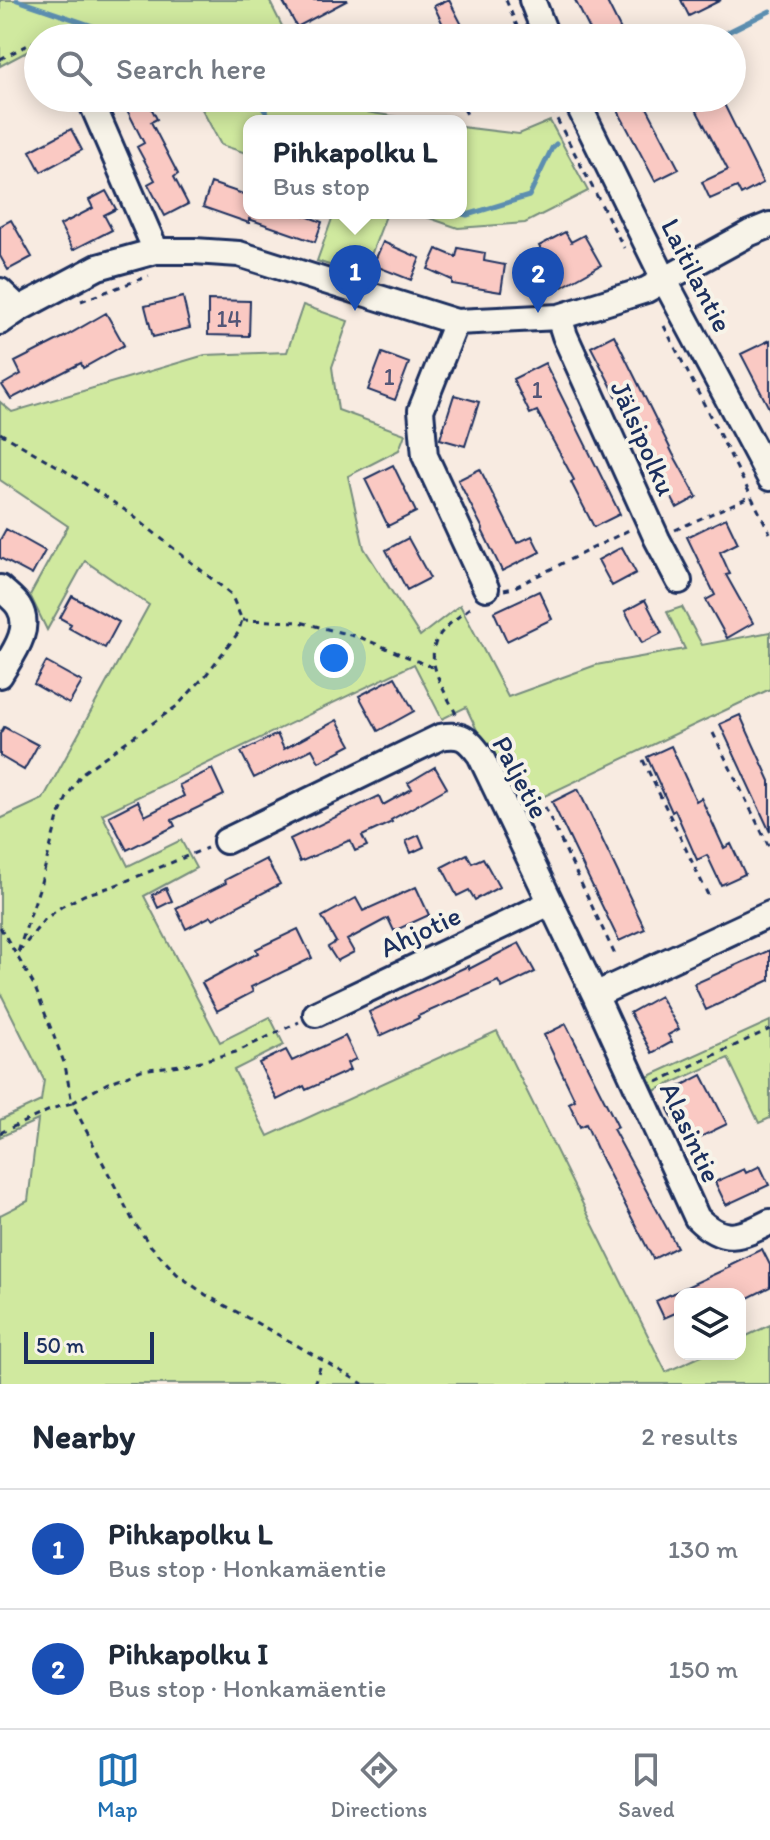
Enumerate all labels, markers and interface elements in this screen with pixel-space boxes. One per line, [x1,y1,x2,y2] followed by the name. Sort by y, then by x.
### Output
[24,24,746,112] search box
[52,46,96,90] icon: search
[116,50,266,87] text: Search here
[243,115,467,219] popup
[273,133,437,170] text: Pihkapolku L
[273,170,370,202] text: Bus stop
[654,212,740,338] street label: Laitilantie
[329,245,381,311] pin: 1
[512,247,564,313] pin: 2
[216,304,242,333] house number: 14
[383,362,395,391] house number: 1
[531,375,543,404] house number: 1
[604,375,685,501] street label: Jälsipolku
[314,638,354,678] your location
[485,730,557,824] street label: Paljetie
[374,898,466,964] street label: Ahjotie
[653,1076,729,1188] street label: Alasintie
[674,1288,746,1360] map controls
[674,1288,746,1360] button: layers
[24,1328,154,1364] scale bar
[36,1332,85,1359] text: 50 m
[32,1416,135,1457] text: Nearby
[641,1420,738,1452] text: 2 results
[108,1515,272,1552] text: Pihkapolku L
[52,1533,64,1565] text: 1
[668,1533,738,1565] text: 130 m
[108,1552,386,1584] text: Bus stop · Honkamäentie
[108,1635,268,1672] text: Pihkapolku I
[51,1653,65,1685] text: 2
[669,1653,738,1685] text: 150 m
[108,1672,386,1704] text: Bus stop · Honkamäentie
[96,1748,140,1823] tab: Map
[331,1748,427,1823] tab: Directions
[618,1748,674,1823] tab: Saved

